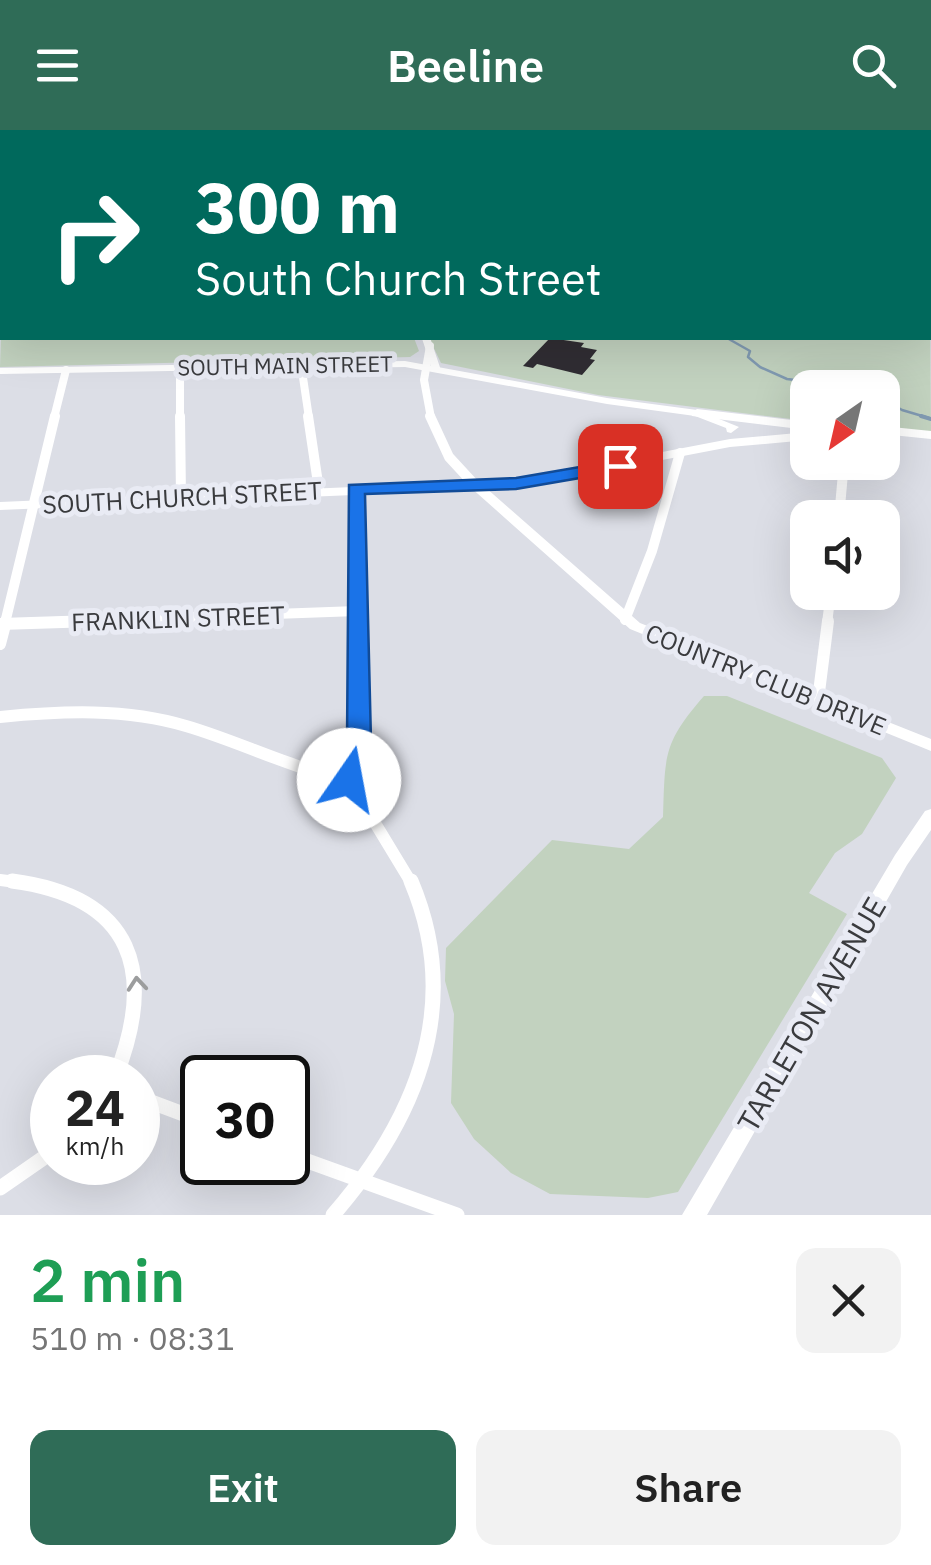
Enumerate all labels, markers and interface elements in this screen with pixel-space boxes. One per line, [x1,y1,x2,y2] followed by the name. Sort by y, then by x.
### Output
[387,36,544,94] text: Beeline
[30,38,85,93] icon: menu
[846,38,901,93] icon: search
[195,161,400,252] text: 300 m
[30,170,160,300] icon: right
[195,249,602,307] text: South Church Street
[177,349,393,381] street label: SOUTH MAIN STREET
[790,370,900,480] north arrow
[790,370,900,610] map controls
[578,424,663,509] pin
[593,439,648,494] icon: arrive
[41,473,323,521] street label: SOUTH CHURCH STREET
[790,500,900,610] button: sound
[71,598,285,638] street label: FRANKLIN STREET
[641,616,891,742] street label: COUNTRY CLUB DRIVE
[297,728,401,832] position arrow
[728,889,894,1139] street label: TARLETON AVENUE
[126,976,148,992] one-way arrow
[180,1055,310,1185] speed limit sign: 30
[65,1075,125,1140] text: 24
[66,1129,124,1162] text: km/h
[30,1240,185,1319] text: 2 min
[796,1248,901,1353] button: close
[30,1317,235,1359] text: 510 m · 08:31
[30,1430,456,1545] button: Exit
[476,1430,901,1545] button: Share

